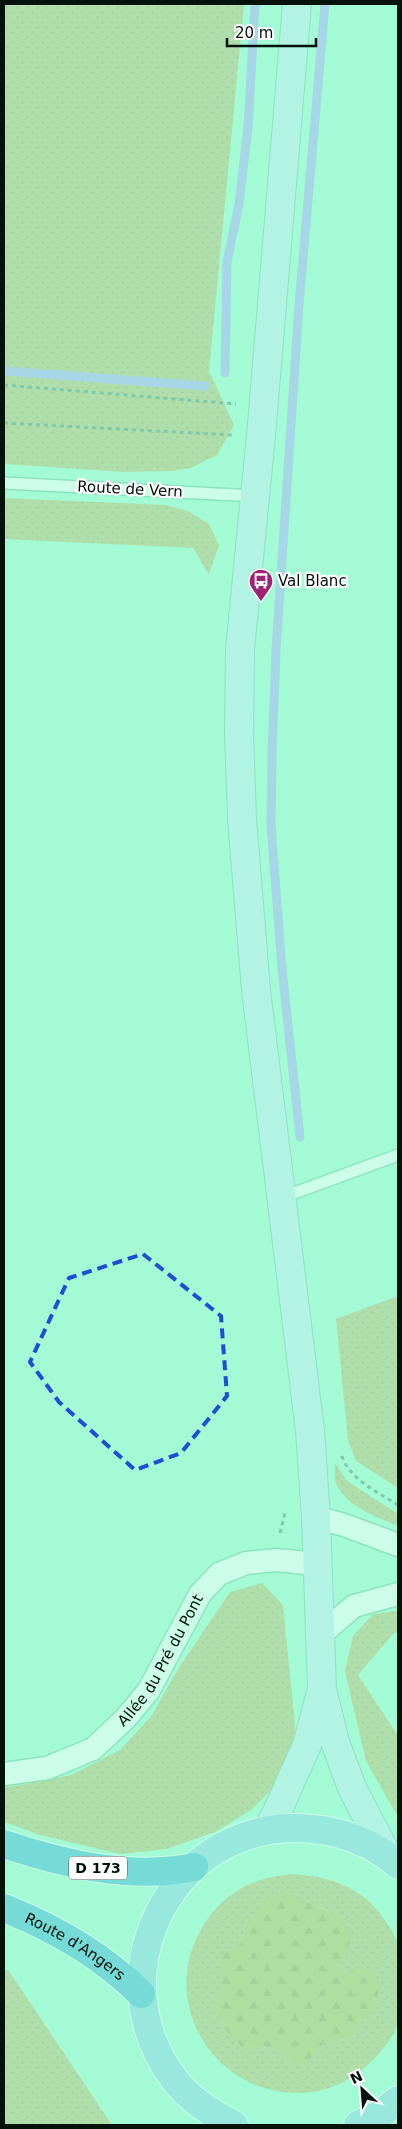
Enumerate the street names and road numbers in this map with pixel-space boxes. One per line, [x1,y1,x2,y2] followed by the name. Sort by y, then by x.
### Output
[77,477,183,501] street label: Route de Vern
[114,1591,207,1730] street label: Allée du Pré du Pont
[69,1856,127,1880] road number: D 173
[22,1909,129,1984] street label: Route d'Angers

